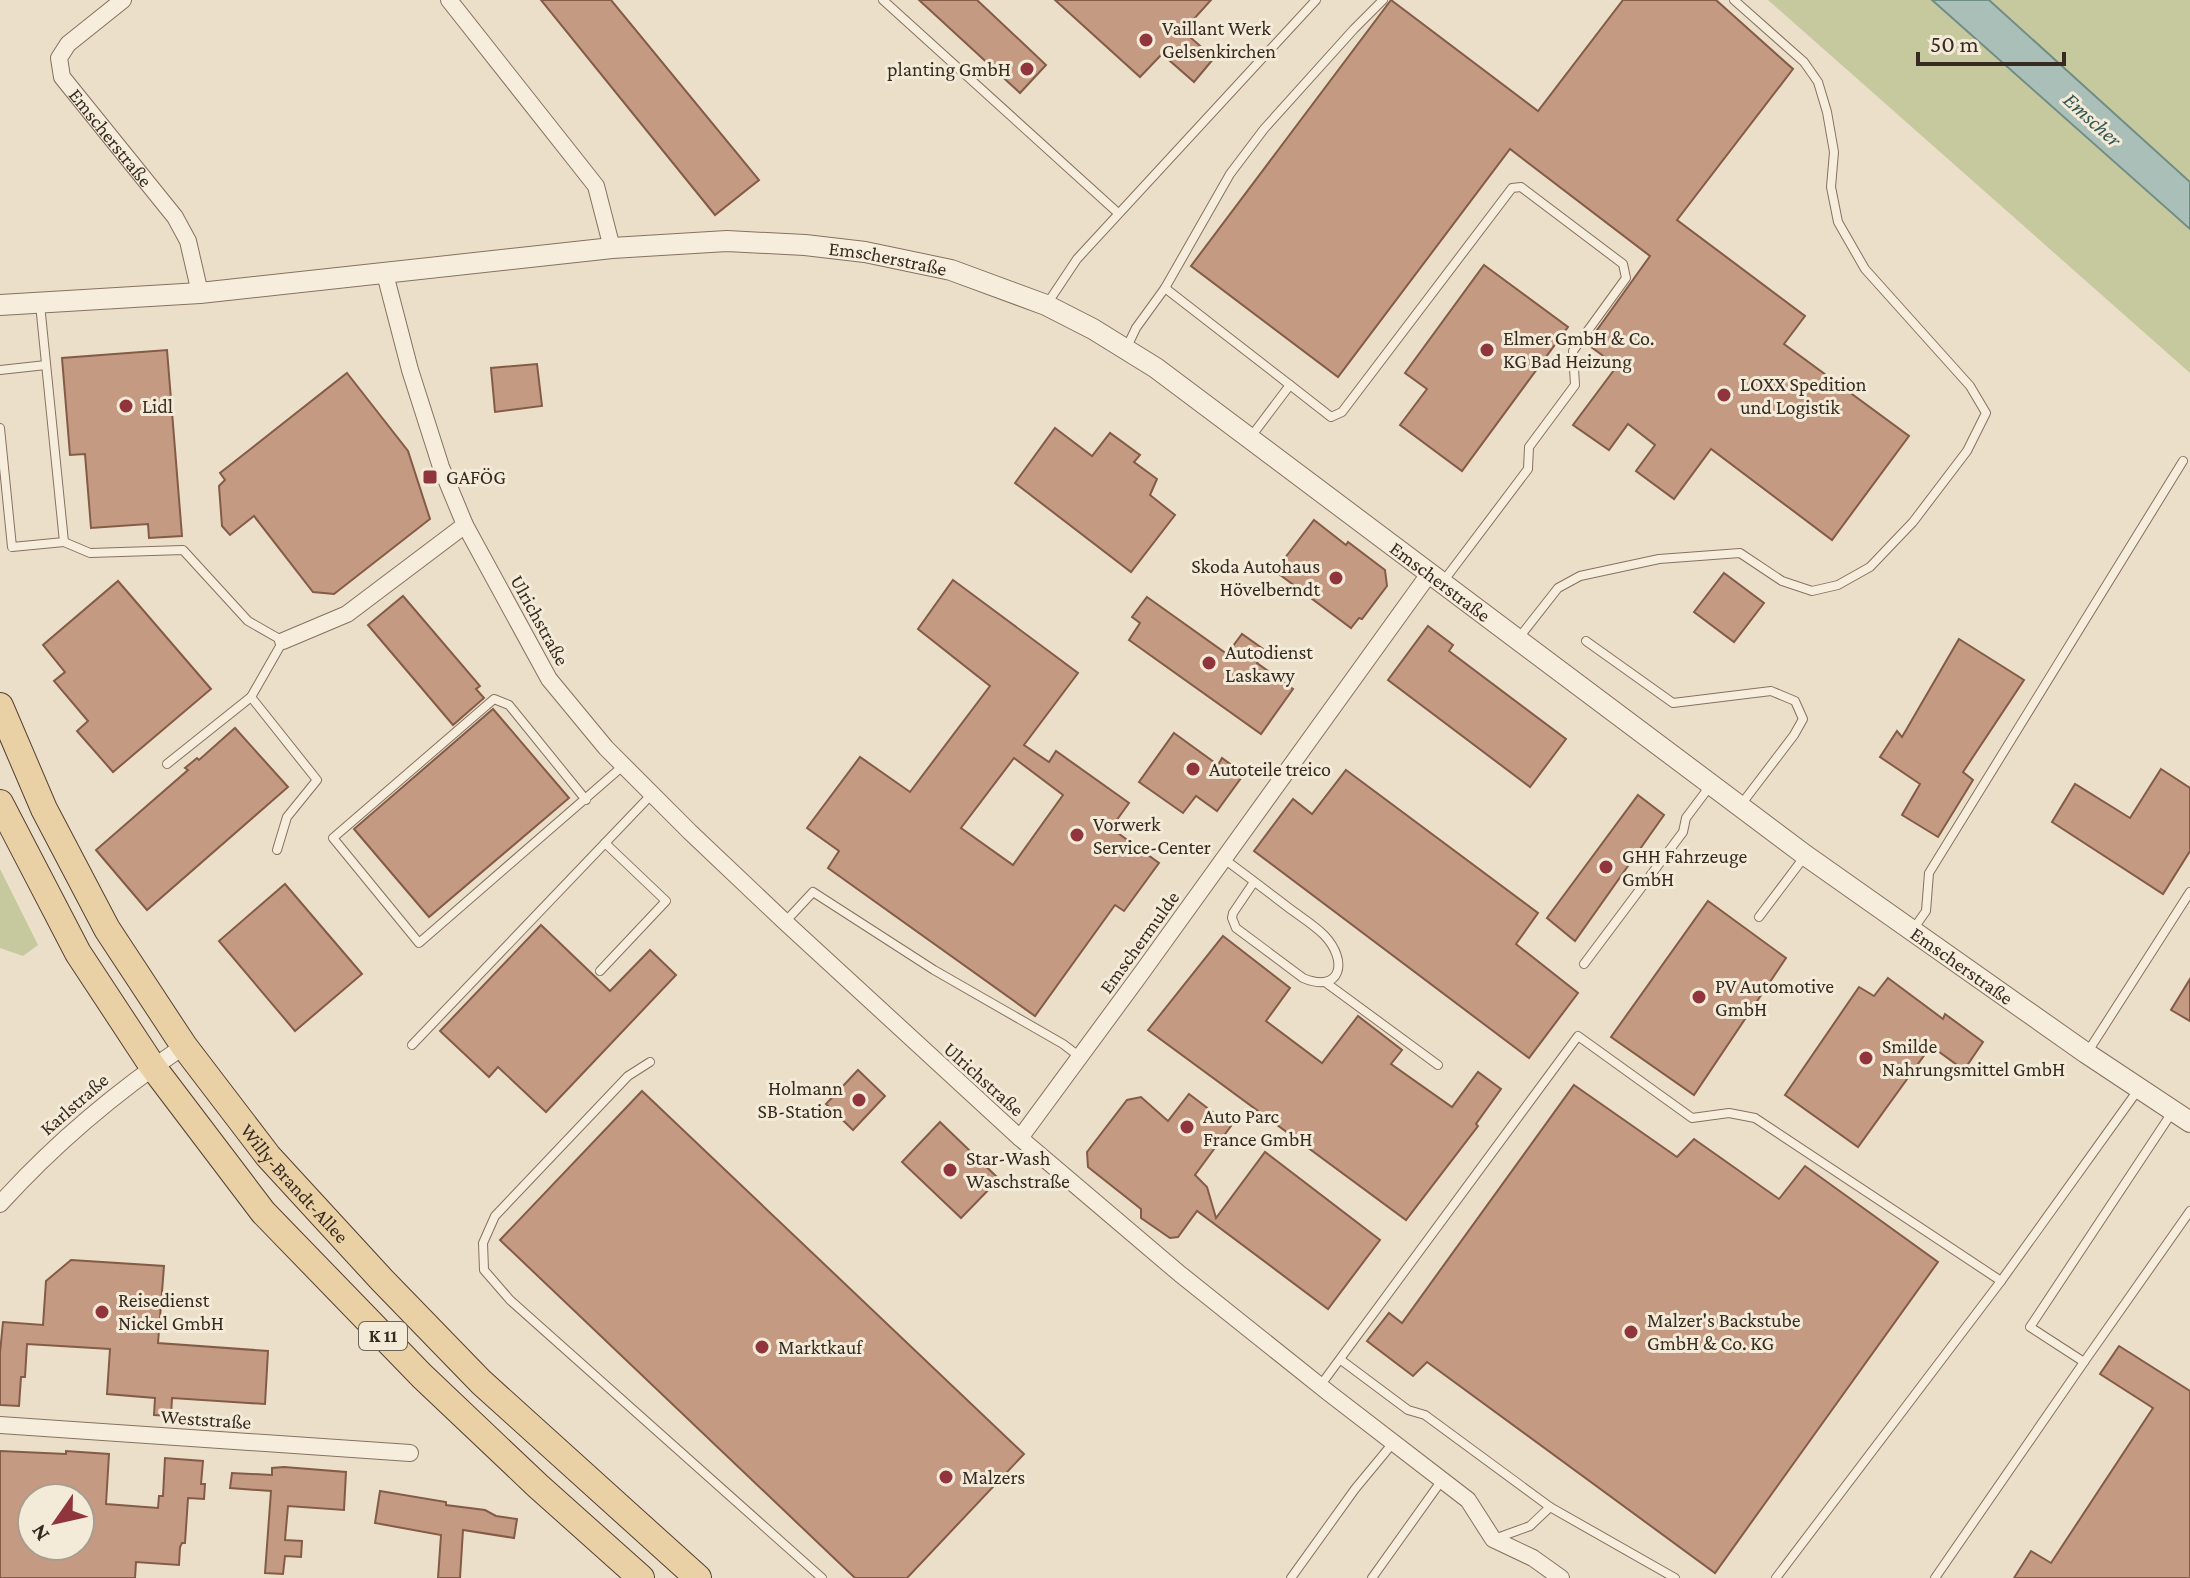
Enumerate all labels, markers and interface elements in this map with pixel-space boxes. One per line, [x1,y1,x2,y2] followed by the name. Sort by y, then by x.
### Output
[1918,16,2064,66] scale bar
[1162,17,1276,62] place label: Vaillant Werk Gelsenkirchen
[1930,30,1979,57] text: 50 m
[1137,31,1155,49] marker: Vaillant Werk Gelsenkirchen
[887,58,1011,81] place label: planting GmbH
[1018,60,1036,78] marker: planting GmbH
[65,84,157,191] street label: Emscherstraße
[2059,87,2128,153] water label: Emscher
[827,237,949,280] street label: Emscherstraße
[1503,327,1654,373] place label: Elmer GmbH & Co. KG Bad Heizung
[1478,341,1496,359] marker: Elmer GmbH & Co. KG Bad Heizung
[1740,373,1867,419] place label: LOXX Spedition und Logistik
[1715,386,1733,404] marker: LOXX Spedition und Logistik
[142,395,173,417] place label: Lidl
[117,397,135,415] marker: Lidl
[446,466,506,488] place label: GAFÖG
[421,468,439,486] marker: GAFÖG
[1386,537,1495,626] street label: Emscherstraße
[1191,555,1320,600] place label: Skoda Autohaus Hövelberndt
[1327,569,1345,587] marker: Skoda Autohaus Hövelberndt
[506,571,574,669] street label: Ulrichstraße
[1225,641,1313,687] place label: Autodienst Laskawy
[1200,654,1218,672] marker: Autodienst Laskawy
[1209,758,1331,780] place label: Autoteile treico
[1184,760,1202,778] marker: Autoteile treico
[1093,813,1211,858] place label: Vorwerk Service-Center
[1068,826,1086,844] marker: Vorwerk Service-Center
[1622,845,1748,890] place label: GHH Fahrzeuge GmbH
[1597,858,1615,876] marker: GHH Fahrzeuge GmbH
[1095,886,1184,997] street label: Emschermulde
[1907,922,2018,1009] street label: Emscherstraße
[1715,975,1834,1020] place label: PV Automotive GmbH
[1690,988,1708,1006] marker: PV Automotive GmbH
[1882,1035,2065,1081] place label: Smilde Nahrungsmittel GmbH
[940,1037,1029,1121] street label: Ulrichstraße
[1857,1049,1875,1067] marker: Smilde Nahrungsmittel GmbH
[35,1068,113,1140] street label: Karlstraße
[758,1077,843,1122] place label: Holmann SB-Station
[850,1091,868,1109] marker: Holmann SB-Station
[1203,1105,1312,1150] place label: Auto Parc France GmbH
[1178,1118,1196,1136] marker: Auto Parc France GmbH
[236,1119,353,1247] street label: Willy-Brandt-Allee
[966,1147,1070,1192] place label: Star-Wash Waschstraße
[941,1161,959,1179] marker: Star-Wash Waschstraße
[118,1289,224,1334] place label: Reisedienst Nickel GmbH
[93,1303,111,1321] marker: Reisedienst Nickel GmbH
[1647,1309,1801,1354] place label: Malzer's Backstube GmbH & Co. KG
[359,1322,407,1350] road number: K 11
[1622,1323,1640,1341] marker: Malzer's Backstube GmbH & Co. KG
[778,1336,863,1358] place label: Marktkauf
[753,1338,771,1356] marker: Marktkauf
[160,1405,252,1433] street label: Weststraße
[962,1466,1025,1488] place label: Malzers
[937,1468,955,1486] marker: Malzers
[16,1482,96,1562] north arrow
[25,1520,54,1546] text: N

